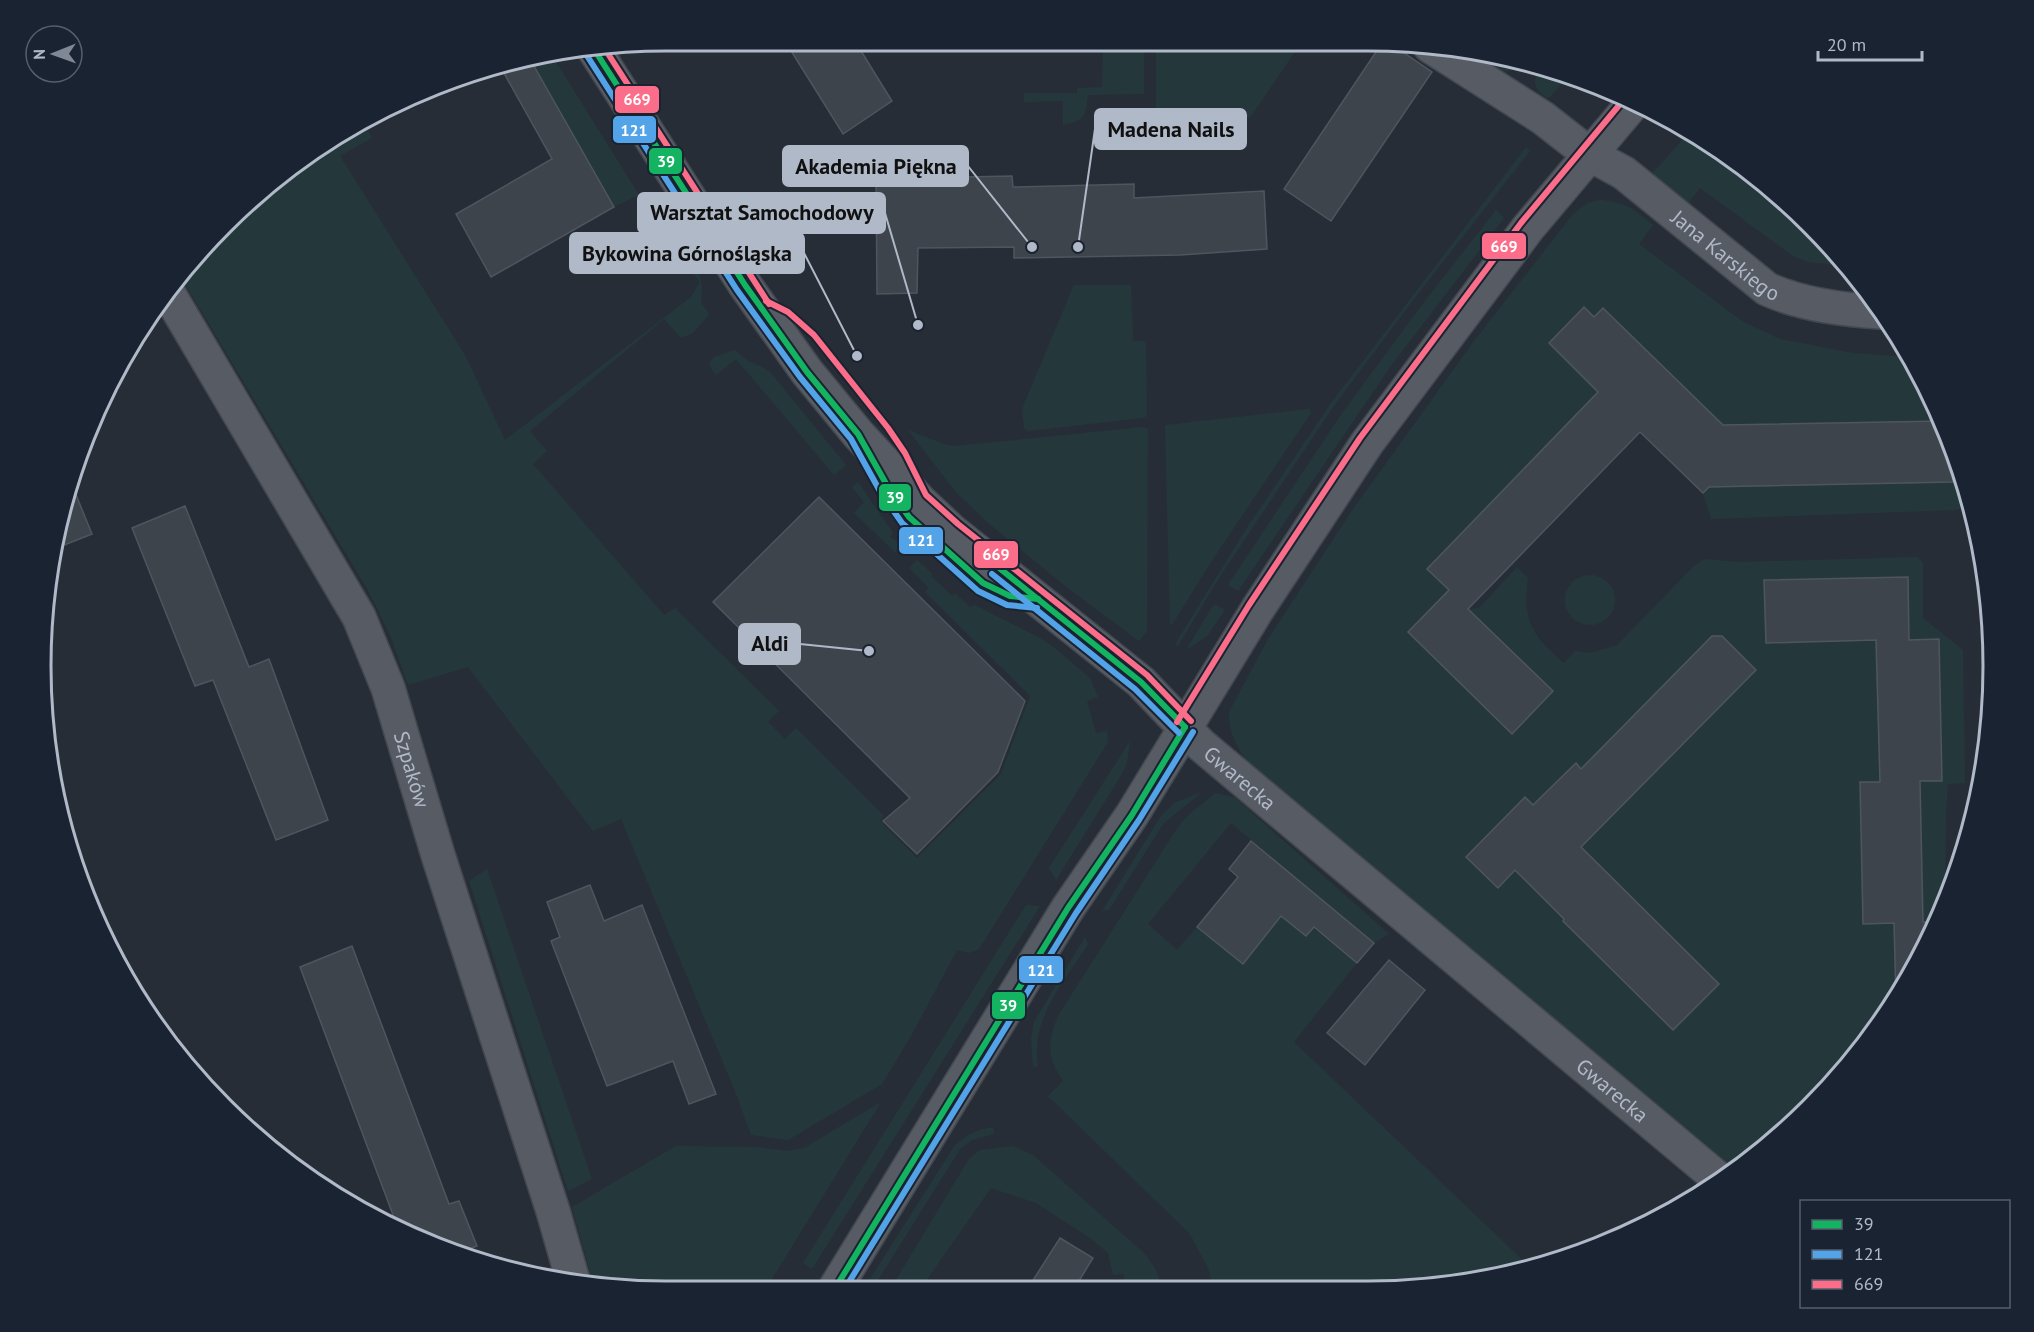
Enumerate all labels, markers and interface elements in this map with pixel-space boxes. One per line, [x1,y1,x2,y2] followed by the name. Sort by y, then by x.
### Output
[24,24,84,84] north arrow
[1818,24,1922,62] scale bar
[1827,33,1866,56] text: 20 m
[29,49,49,60] text: N
[614,85,660,114] line badge: 669
[623,89,651,109] text: 669
[1095,109,1246,149] callout: Madena Nails
[612,115,657,144] line badge: 121
[1107,115,1235,143] text: Madena Nails
[620,120,648,140] text: 121
[783,146,968,186] callout: Akademia Piękna
[648,147,683,175] line badge: 39
[657,151,675,171] text: 39
[795,152,957,180] text: Akademia Piękna
[638,193,885,233] callout: Warsztat Samochodowy
[650,198,874,226] text: Warsztat Samochodowy
[1665,203,1784,306] street label: Jana Karskiego
[1481,232,1527,260] line badge: 669
[570,233,804,273] callout: Bykowina Górnośląska
[1490,236,1518,256] text: 669
[582,239,792,267] text: Bykowina Górnośląska
[878,483,912,512] line badge: 39
[886,487,904,507] text: 39
[898,526,944,555] line badge: 121
[907,530,935,550] text: 121
[973,540,1019,569] line badge: 669
[982,544,1010,564] text: 669
[739,624,800,664] callout: Aldi
[751,629,789,657] text: Aldi
[388,728,437,811] street label: Szpaków
[1198,740,1282,816] street label: Gwarecka
[1018,955,1064,984] line badge: 121
[1027,960,1055,980] text: 121
[991,991,1026,1020] line badge: 39
[999,995,1017,1015] text: 39
[1571,1052,1654,1128] street label: Gwarecka
[1800,1200,2010,1308] legend
[1854,1212,1874,1235] text: 39
[1854,1242,1883,1265] text: 121
[1854,1272,1883,1295] text: 669

